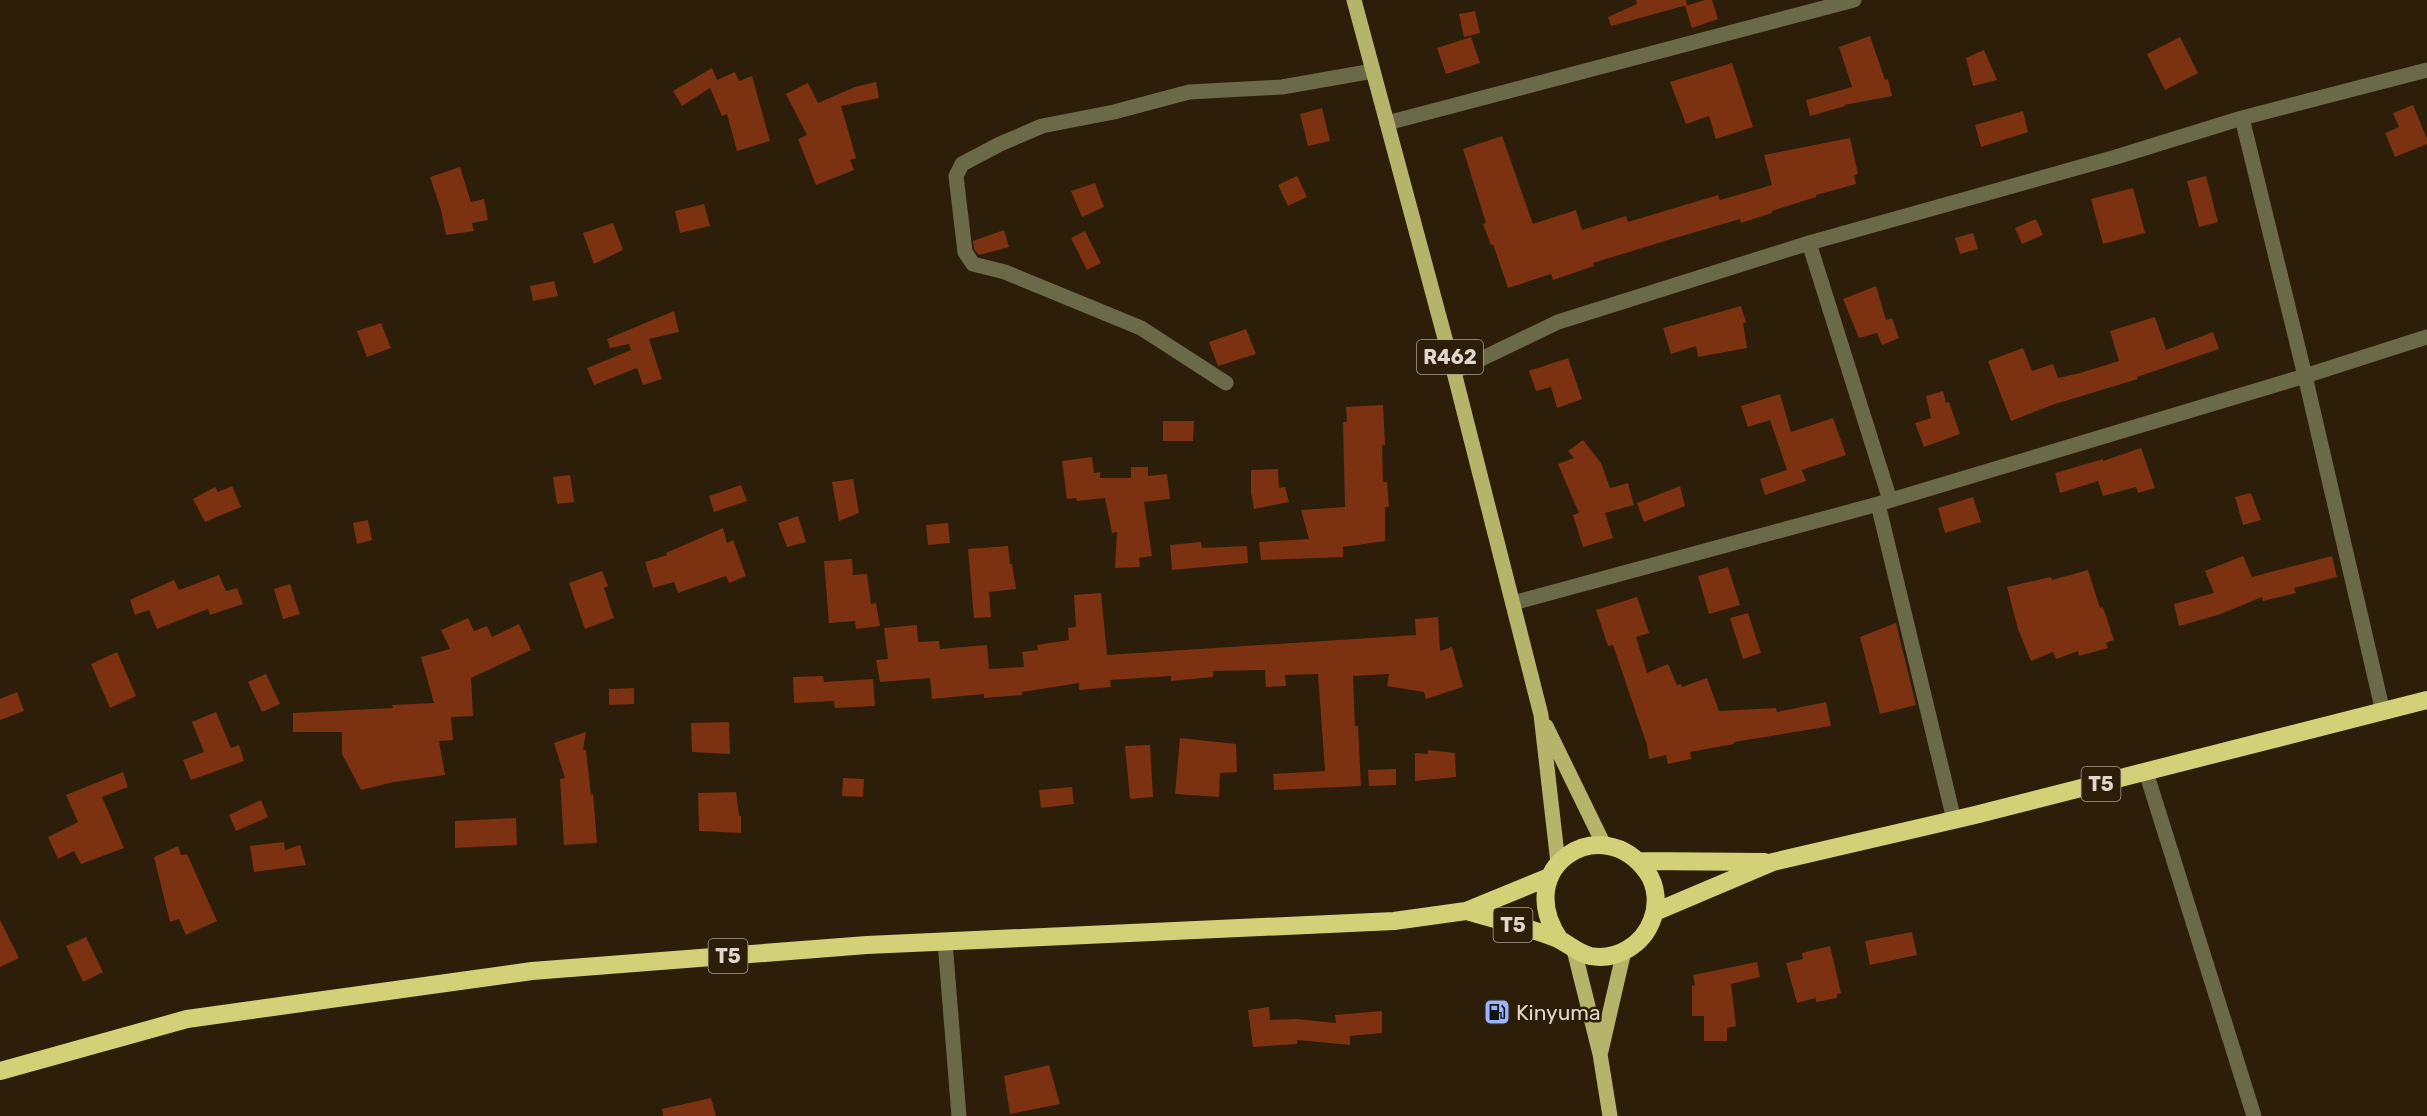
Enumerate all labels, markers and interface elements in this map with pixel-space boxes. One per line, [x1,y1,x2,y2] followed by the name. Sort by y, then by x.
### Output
[1417,340,1483,374] road number: R462
[2082,767,2120,801] road number: T5
[1494,908,1532,942] road number: T5
[708,939,748,973] road number: T5
[1482,997,1512,1027] fuel station icon: Kinyuma
[1516,1000,1601,1025] place label: Kinyuma

